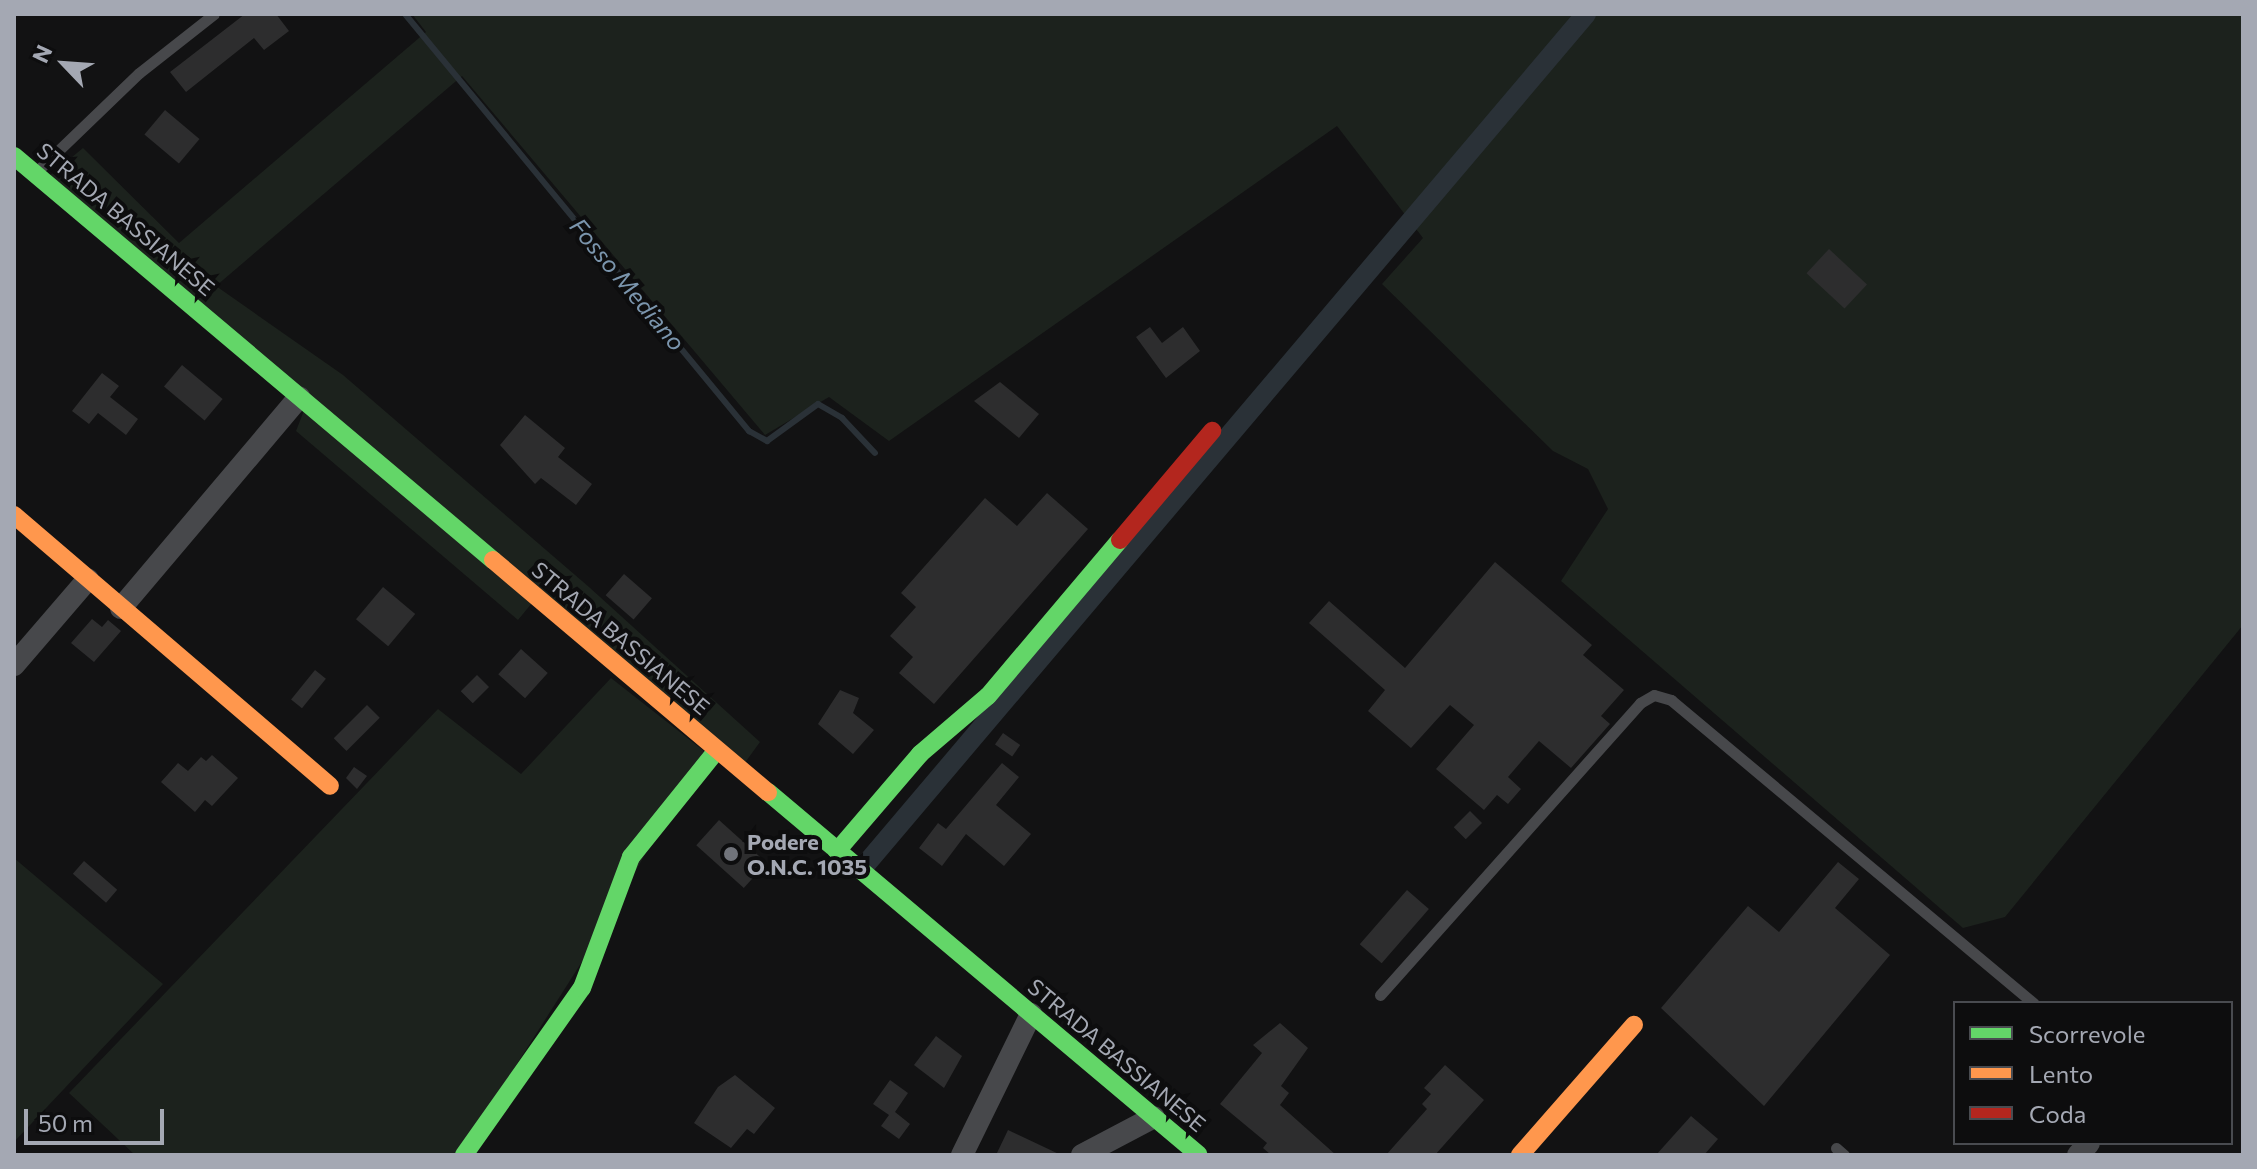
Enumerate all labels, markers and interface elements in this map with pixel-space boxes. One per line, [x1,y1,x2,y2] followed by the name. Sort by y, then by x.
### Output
[24,24,104,104] north arrow
[26,40,58,67] text: N
[32,137,220,301] street label: STRADA BASSIANESE
[564,212,692,356] water label: Fosso Mediano
[527,556,715,720] street label: STRADA BASSIANESE
[747,828,867,880] place label: Podere O.N.C. 1035
[722,845,740,863] marker: Podere O.N.C. 1035
[1023,973,1211,1137] street label: STRADA BASSIANESE
[1953,1001,2233,1145] legend
[2029,1019,2145,1048] text: Scorrevole
[2029,1059,2093,1088] text: Lento
[28,1093,168,1143] scale bar
[2029,1099,2086,1128] text: Coda
[38,1108,93,1137] text: 50 m

